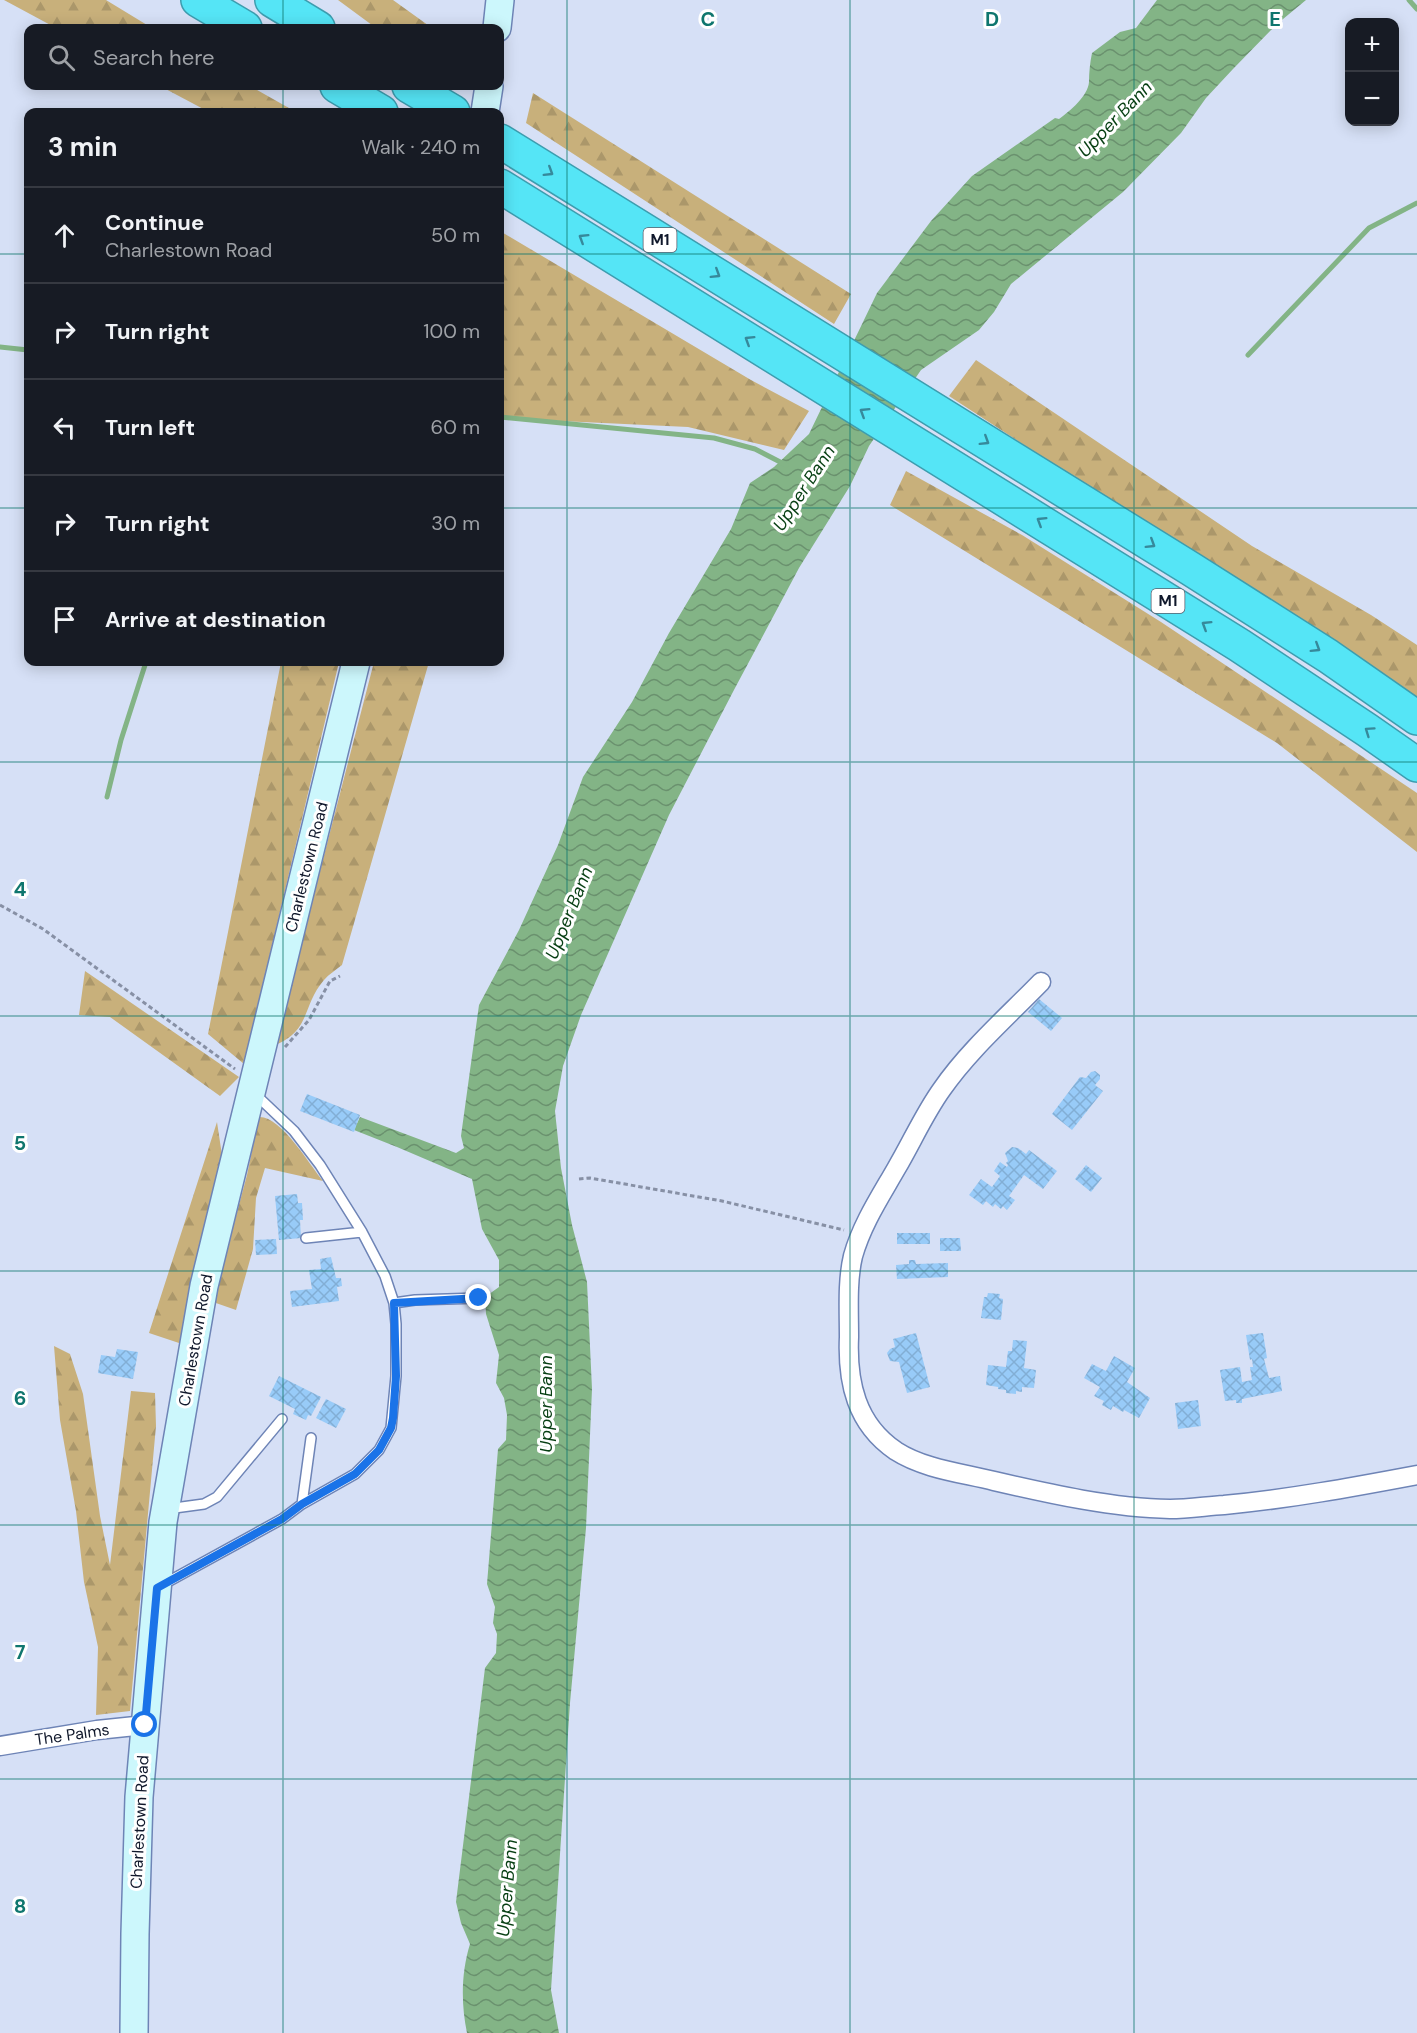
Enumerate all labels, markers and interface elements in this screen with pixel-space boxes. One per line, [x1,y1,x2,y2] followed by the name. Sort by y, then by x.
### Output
[701,6,715,32] text: C
[985,6,999,32] text: D
[1269,6,1281,32] text: E
[1345,18,1399,126] map controls
[1345,18,1399,72] button: +
[24,24,504,90] search box
[45,41,78,74] icon: search
[93,43,214,72] text: Search here
[1345,72,1399,126] button: −
[1072,76,1158,162] water label: Upper Bann
[48,130,117,164] text: 3 min
[361,134,480,160] text: Walk · 240 m
[543,165,553,177] one-way arrow
[105,208,204,237] text: Continue
[48,219,81,252] icon: ahead
[431,222,480,248] text: 50 m
[644,228,676,252] road number: M1
[579,234,589,246] one-way arrow
[105,237,272,263] text: Charlestown Road
[710,266,720,278] one-way arrow
[48,315,81,348] icon: right
[105,317,210,346] text: Turn right
[423,318,480,344] text: 100 m
[745,336,755,348] one-way arrow
[860,408,870,420] one-way arrow
[48,411,81,444] icon: left
[105,413,195,442] text: Turn left
[431,414,480,440] text: 60 m
[979,434,989,446] one-way arrow
[767,441,841,535] water label: Upper Bann
[48,507,81,540] icon: right
[105,509,210,538] text: Turn right
[431,510,480,536] text: 30 m
[1037,517,1047,529] one-way arrow
[1144,537,1155,548] one-way arrow
[1152,589,1184,613] road number: M1
[48,603,81,636] icon: arrive
[105,605,326,634] text: Arrive at destination
[1202,620,1212,632] one-way arrow
[1309,641,1320,652] one-way arrow
[1365,727,1376,738] one-way arrow
[280,800,333,935] street label: Charlestown Road
[540,863,598,963] water label: Upper Bann
[14,876,27,902] text: 4
[14,1130,26,1156] text: 5
[174,1272,217,1408] street label: Charlestown Road
[465,1284,491,1310] route end
[534,1355,558,1453] water label: Upper Bann
[14,1385,26,1411] text: 6
[15,1639,26,1665] text: 7
[131,1711,157,1737] route start
[33,1719,111,1750] street label: The Palms
[126,1755,153,1889] street label: Charlestown Road
[491,1838,523,1938] water label: Upper Bann
[14,1893,26,1919] text: 8

